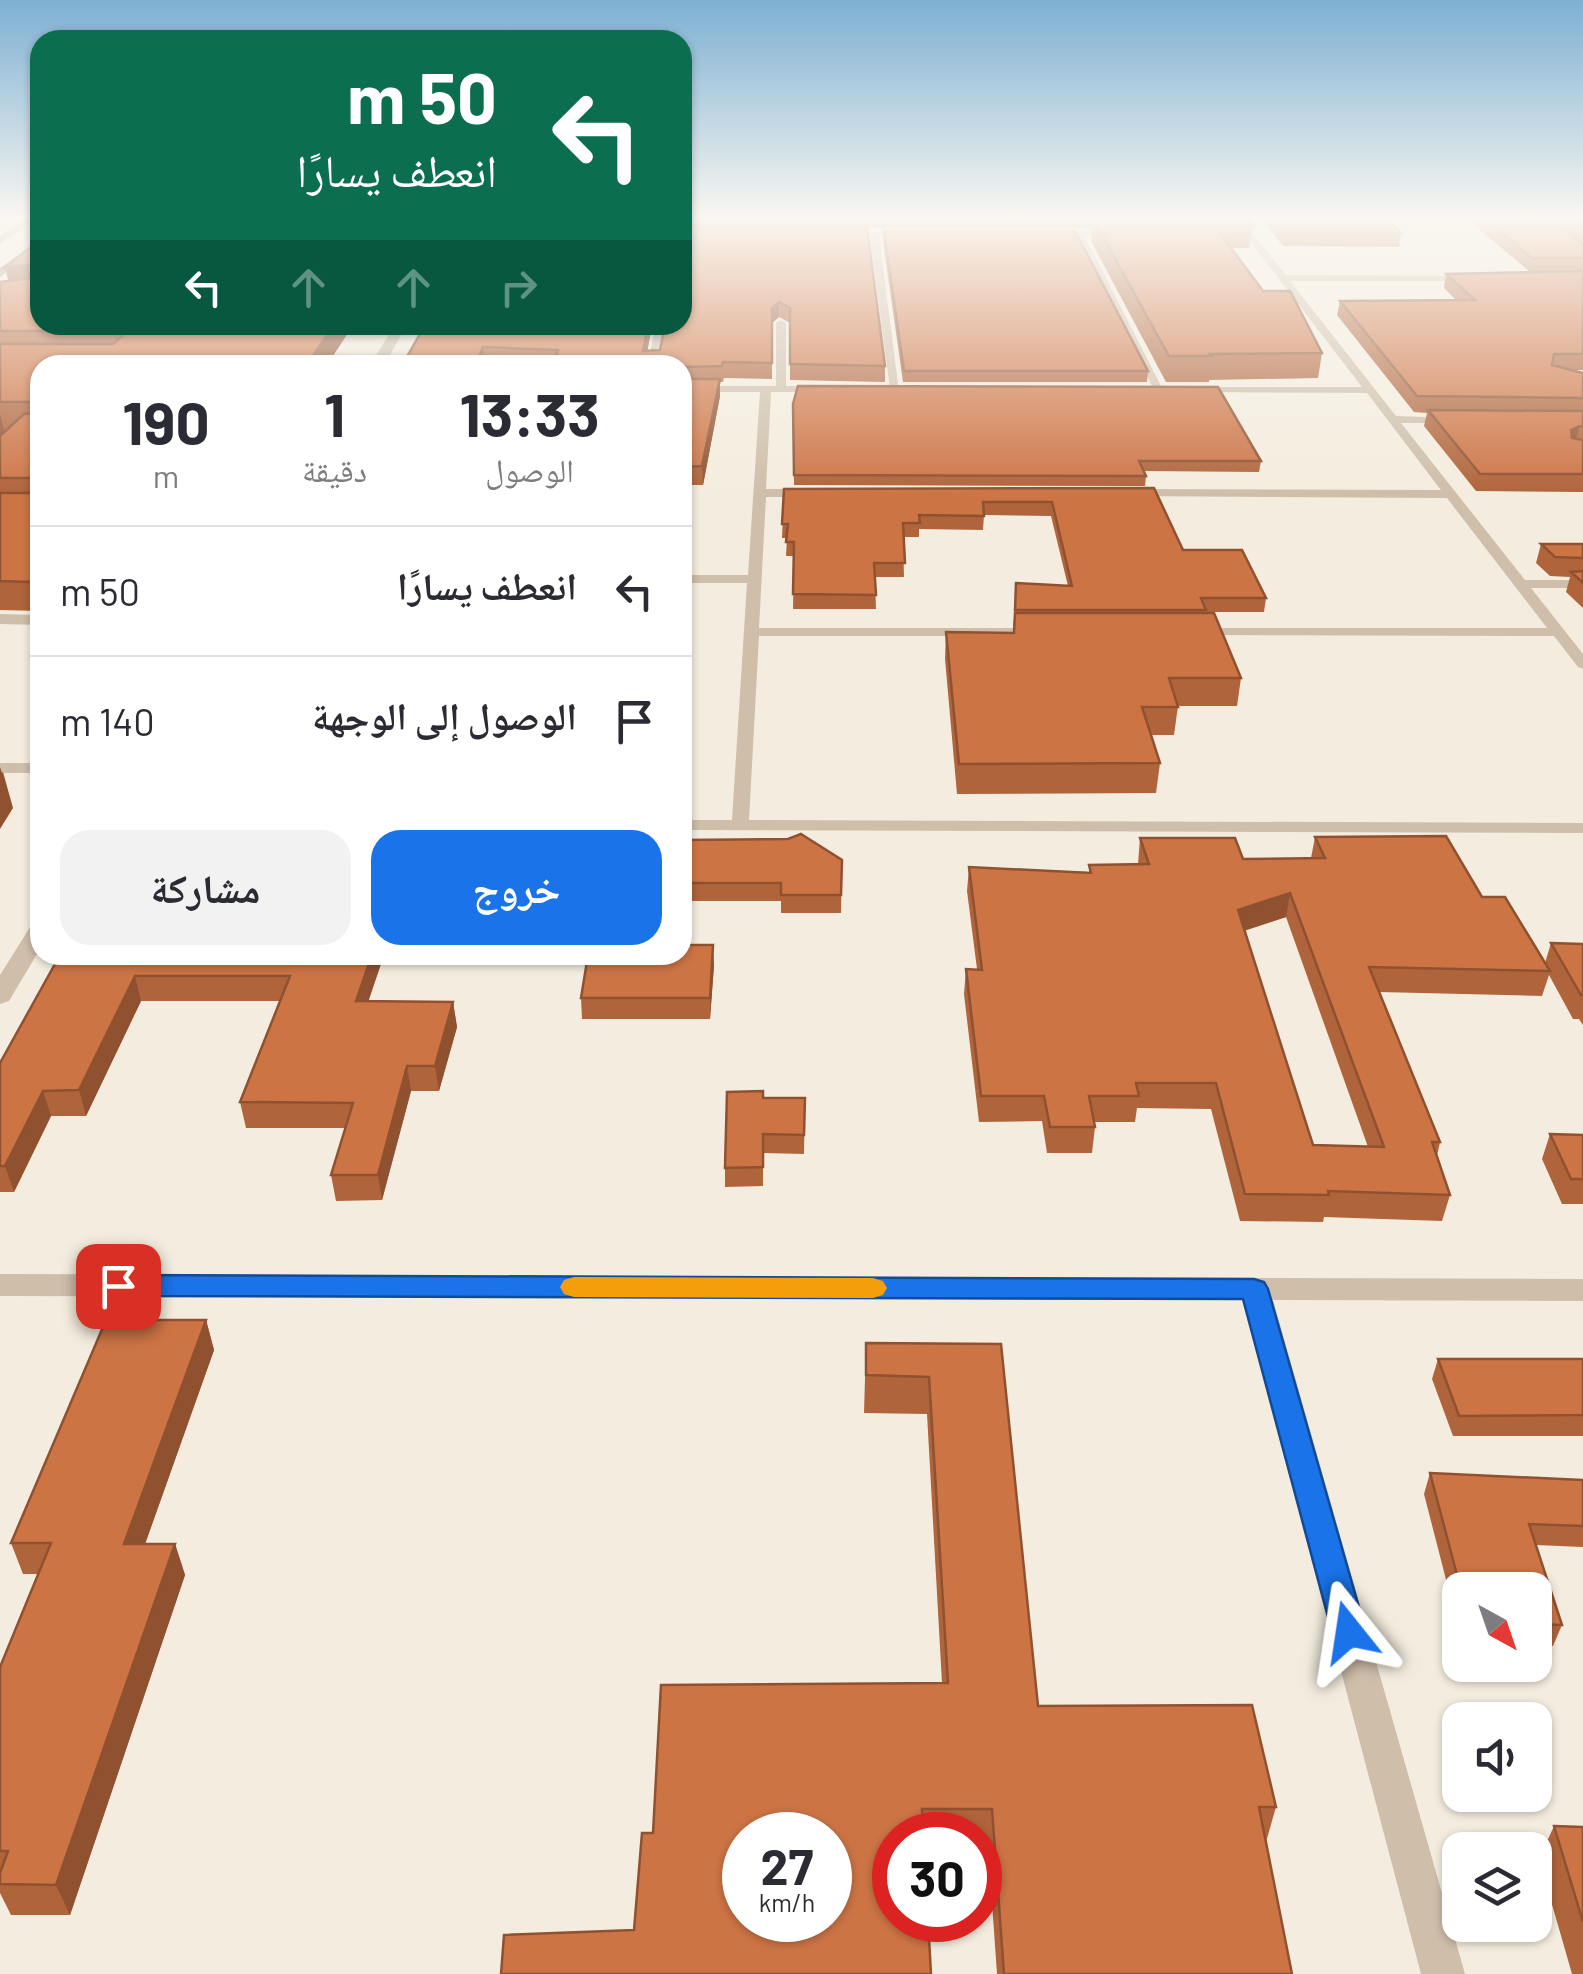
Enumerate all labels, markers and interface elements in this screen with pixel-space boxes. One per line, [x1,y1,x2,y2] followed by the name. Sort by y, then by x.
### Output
[347,54,497,138] text: 50 m
[532,70,662,200] icon: left
[296,142,497,196] text: انعطف يسارًا
[176,260,231,315] icon: left
[281,260,336,315] icon: ahead
[386,260,441,315] icon: ahead
[491,260,546,315] icon: right
[324,377,345,449] text: 1
[459,377,600,449] text: 13:33
[122,385,210,457] text: 190
[302,450,367,488] text: دقيقة
[485,450,574,488] text: الوصول
[153,456,179,494] text: m
[397,562,577,608] text: انعطف يسارًا
[607,564,662,619] icon: left
[60,568,140,614] text: 50 m
[312,692,577,738] text: الوصول إلى الوجهة
[607,694,662,749] icon: arrive
[60,698,155,744] text: 140 m
[60,830,351,945] button: مشاركة
[371,830,662,945] button: خروج
[76,1244,161,1329] pin
[91,1259,146,1314] icon: arrive
[1442,1572,1552,1682] north arrow
[1442,1572,1552,1942] map controls
[1297,1580,1401,1684] position arrow
[1442,1702,1552,1812] button: sound
[872,1812,1002,1942] speed limit sign: 30
[1442,1832,1552,1942] button: layers
[761,1835,813,1895] text: 27
[759,1887,815,1917] text: km/h

